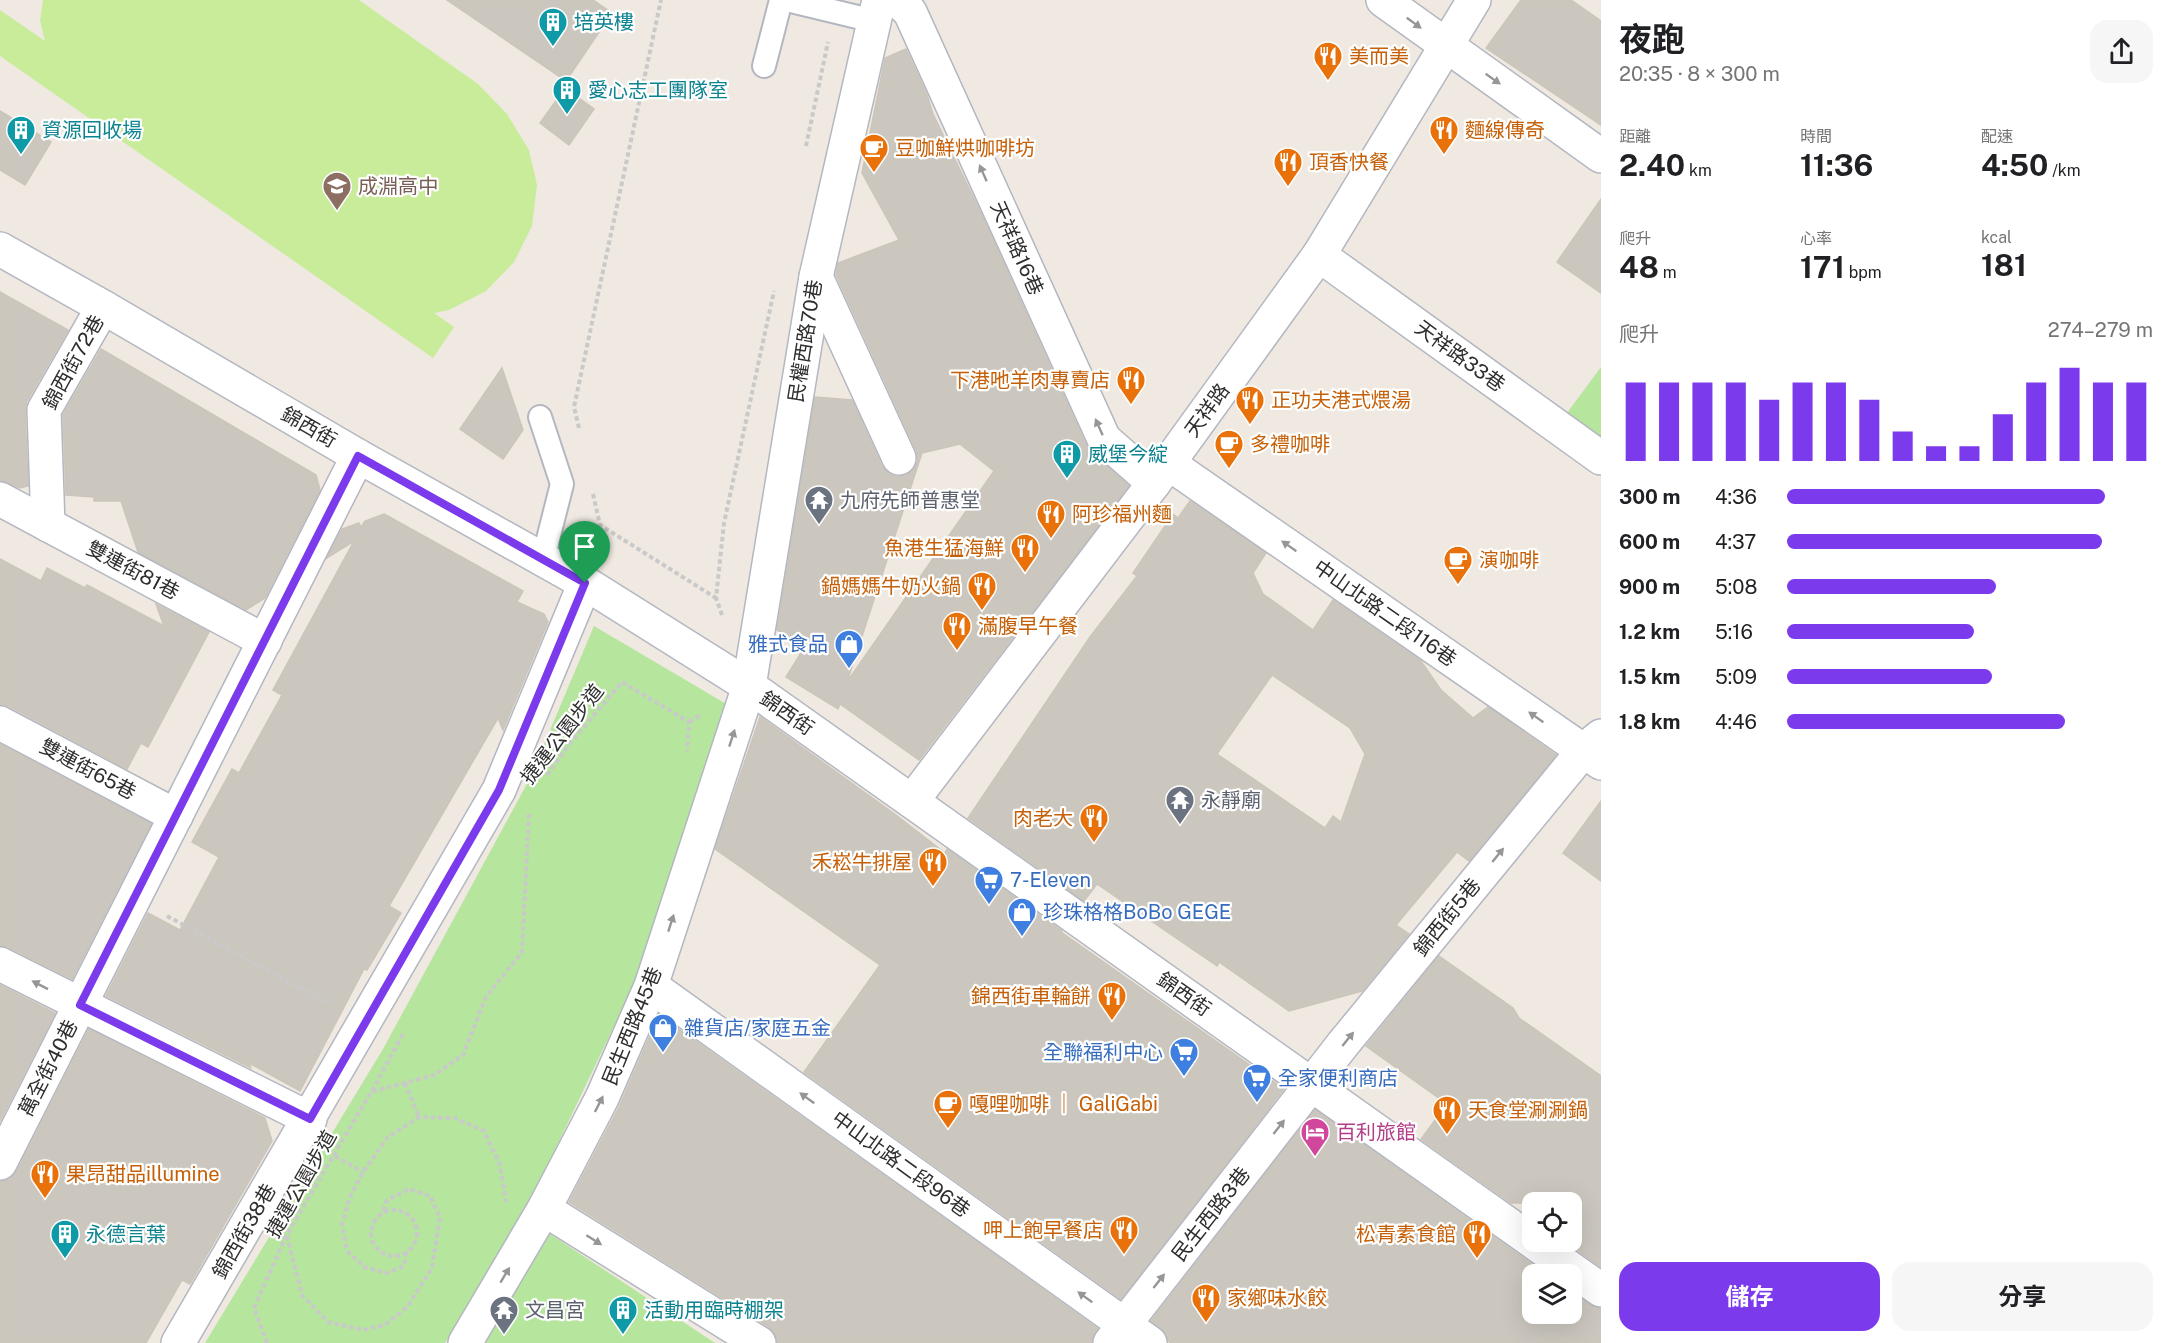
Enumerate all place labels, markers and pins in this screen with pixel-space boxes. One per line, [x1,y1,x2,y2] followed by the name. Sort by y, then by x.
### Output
[537,6,569,48] building icon: 培英樓
[574,10,634,34] place label: 培英樓
[1312,40,1344,82] restaurant icon: 美而美
[1349,44,1409,68] place label: 美而美
[551,74,583,116] building icon: 愛心志工團隊室
[588,78,728,102] place label: 愛心志工團隊室
[5,114,37,156] building icon: 資源回收場
[1428,114,1460,156] restaurant icon: 麵線傳奇
[42,118,142,142] place label: 資源回收場
[1465,118,1545,142] place label: 麵線傳奇
[858,132,890,174] cafe icon: 豆咖鮮烘咖啡坊
[895,136,1035,160] place label: 豆咖鮮烘咖啡坊
[1272,146,1304,188] restaurant icon: 頂香快餐
[1309,150,1389,174] place label: 頂香快餐
[321,170,353,212] school or university icon: 成淵高中
[358,174,438,198] place label: 成淵高中
[1115,364,1147,406] restaurant icon: 下港吔羊肉專賣店
[950,368,1110,392] place label: 下港吔羊肉專賣店
[1234,384,1266,426] restaurant icon: 正功夫港式煨湯
[1271,388,1411,412] place label: 正功夫港式煨湯
[1213,428,1245,470] cafe icon: 多禮咖啡
[1250,432,1330,456] place label: 多禮咖啡
[1051,438,1083,480] building icon: 威堡今綻
[1088,442,1168,466] place label: 威堡今綻
[803,484,835,526] temple icon: 九府先師普惠堂
[840,488,980,512] place label: 九府先師普惠堂
[1035,498,1067,540] restaurant icon: 阿珍福州麵
[1072,502,1172,526] place label: 阿珍福州麵
[559,521,610,583] pin
[1009,532,1041,574] restaurant icon: 魚港生猛海鮮
[884,536,1004,560] place label: 魚港生猛海鮮
[1442,544,1474,586] cafe icon: 演咖啡
[1479,548,1539,572] place label: 演咖啡
[966,570,998,612] restaurant icon: 鍋媽媽牛奶火鍋
[821,574,961,598] place label: 鍋媽媽牛奶火鍋
[941,610,973,652] restaurant icon: 滿腹早午餐
[978,614,1078,638] place label: 滿腹早午餐
[833,628,865,670] shop icon: 雅式食品
[748,632,828,656] place label: 雅式食品
[1164,784,1196,826] temple icon: 永靜廟
[1201,788,1261,812] place label: 永靜廟
[1078,802,1110,844] restaurant icon: 肉老大
[1013,806,1073,830] place label: 肉老大
[917,846,949,888] restaurant icon: 禾崧牛排屋
[812,850,912,874] place label: 禾崧牛排屋
[973,864,1005,906] supermarket icon: 7-Eleven
[1010,868,1091,892] place label: 7-Eleven
[1006,896,1038,938] shop icon: 珍珠格格BoBo GEGE
[1043,900,1231,924] place label: 珍珠格格BoBo GEGE
[1096,980,1128,1022] restaurant icon: 錦西街車輪餅
[971,984,1091,1008] place label: 錦西街車輪餅
[647,1012,679,1054] shop icon: 雜貨店/家庭五金
[684,1016,831,1040] place label: 雜貨店/家庭五金
[1168,1036,1200,1078] supermarket icon: 全聯福利中心
[1043,1040,1163,1064] place label: 全聯福利中心
[1241,1062,1273,1104] supermarket icon: 全家便利商店
[1278,1066,1398,1090] place label: 全家便利商店
[932,1088,964,1130] cafe icon: 嘎哩咖啡 ｜ GaliGabi
[969,1092,1158,1116] place label: 嘎哩咖啡 ｜ GaliGabi
[1431,1094,1463,1136] restaurant icon: 天食堂涮涮鍋
[1468,1098,1588,1122] place label: 天食堂涮涮鍋
[1299,1116,1331,1158] hotel icon: 百利旅館
[1336,1120,1416,1144] place label: 百利旅館
[29,1158,61,1200] restaurant icon: 果昂甜品illumine
[66,1162,220,1186] place label: 果昂甜品illumine
[1108,1214,1140,1256] restaurant icon: 呷上飽早餐店
[49,1218,81,1260] building icon: 永德言葉
[983,1218,1103,1242] place label: 呷上飽早餐店
[1461,1218,1493,1260] restaurant icon: 松青素食館
[86,1222,166,1246] place label: 永德言葉
[1356,1222,1456,1246] place label: 松青素食館
[1190,1282,1222,1324] restaurant icon: 家鄉味水餃
[1227,1286,1327,1310] place label: 家鄉味水餃
[488,1294,520,1336] temple icon: 文昌宮
[607,1294,639,1336] building icon: 活動用臨時棚架
[525,1298,585,1322] place label: 文昌宮
[644,1298,784,1322] place label: 活動用臨時棚架

